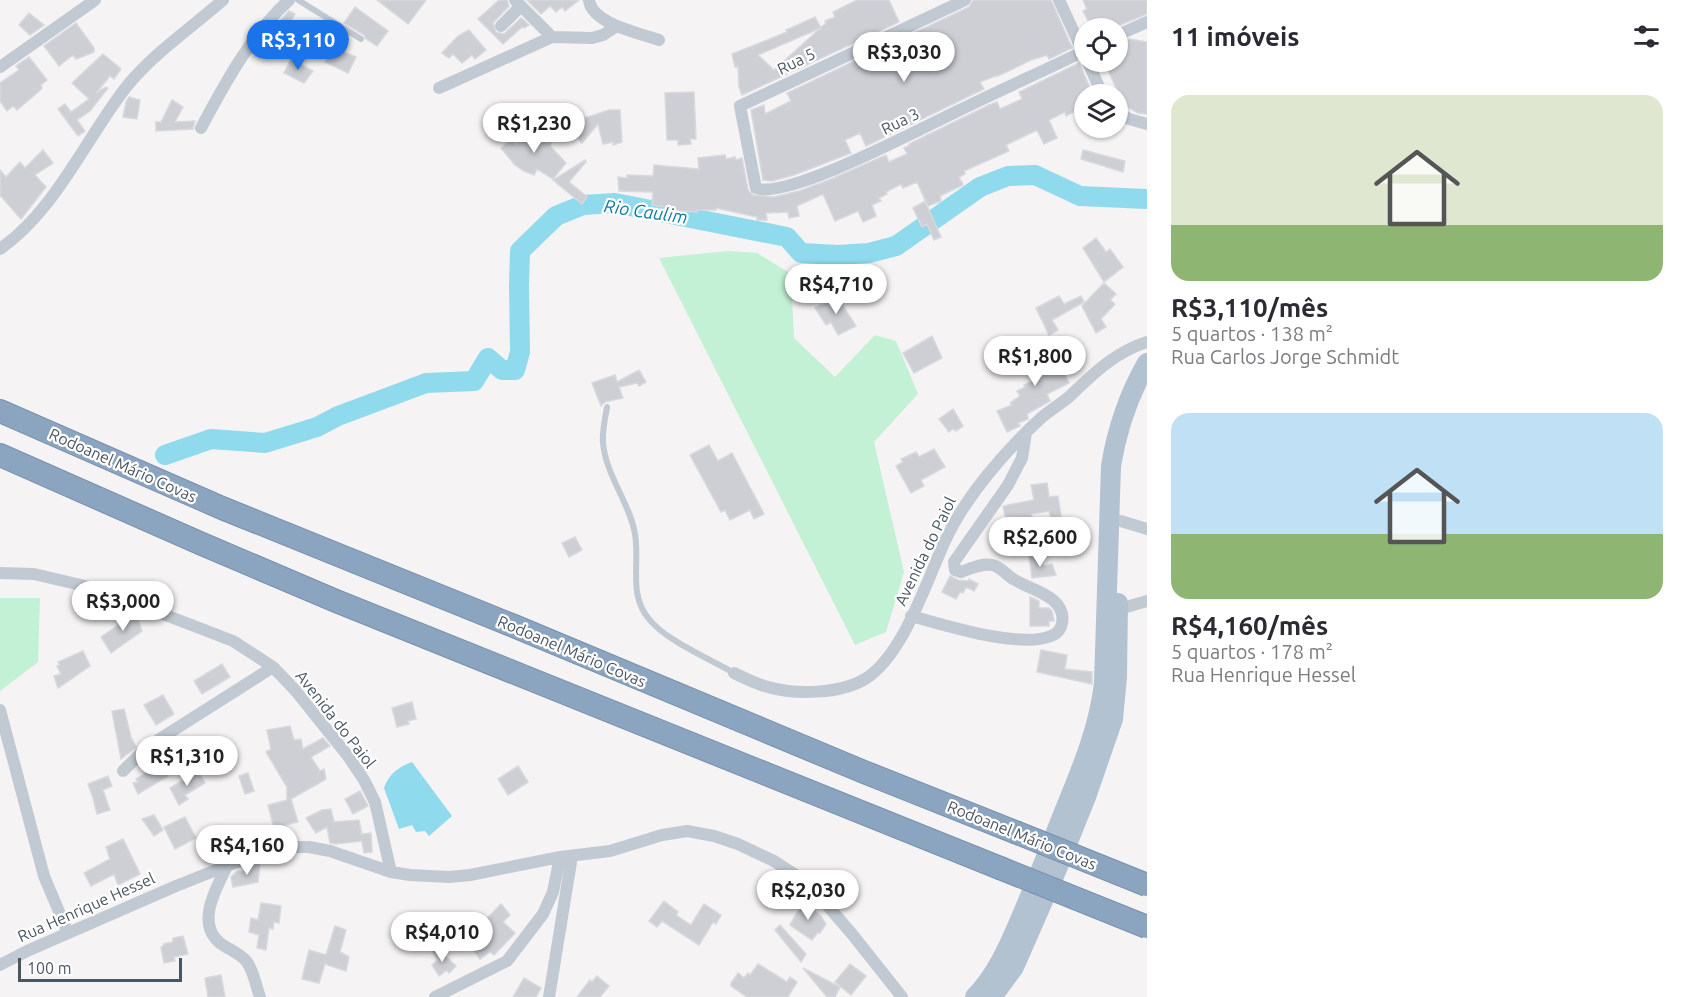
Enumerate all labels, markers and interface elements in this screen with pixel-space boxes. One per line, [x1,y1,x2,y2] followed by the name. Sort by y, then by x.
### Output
[1074,18,1128,138] map controls
[1074,18,1128,72] button: locate
[243,20,353,71] pin: R$3,110
[1630,20,1663,53] icon: filters
[1171,22,1300,51] text: 11 imóveis
[261,28,335,51] text: R$3,110
[849,32,959,83] pin: R$3,030
[867,40,941,63] text: R$3,030
[774,44,818,78] street label: Rua 5
[1074,84,1128,138] button: layers
[479,103,589,154] pin: R$1,230
[878,104,922,138] street label: Rua 3
[497,111,571,134] text: R$1,230
[1363,134,1471,242] icon: home
[603,195,689,227] water label: Rio Caulim
[781,264,891,315] pin: R$4,710
[799,272,873,295] text: R$4,710
[1171,293,1328,322] text: R$3,110/mês
[1171,322,1333,345] text: 5 quartos · 138 m²
[980,336,1090,387] pin: R$1,800
[998,344,1072,367] text: R$1,800
[1171,345,1399,368] text: Rua Carlos Jorge Schmidt
[47,424,199,506] street label: Rodoanel Mário Covas
[1363,452,1471,560] icon: home
[891,494,959,608] street label: Avenida do Paiol
[985,517,1095,568] pin: R$2,600
[1003,525,1077,548] text: R$2,600
[68,581,178,632] pin: R$3,000
[86,589,160,612] text: R$3,000
[1171,611,1328,640] text: R$4,160/mês
[495,612,649,690] street label: Rodoanel Mário Covas
[1171,640,1333,663] text: 5 quartos · 178 m²
[1171,663,1356,686] text: Rua Henrique Hessel
[292,667,380,771] street label: Avenida do Paiol
[132,736,242,787] pin: R$1,310
[150,744,224,767] text: R$1,310
[945,797,1099,873] street label: Rodoanel Mário Covas
[192,825,302,876] pin: R$4,160
[210,833,284,856] text: R$4,160
[15,869,157,945] street label: Rua Henrique Hessel
[753,870,863,921] pin: R$2,030
[771,878,845,901] text: R$2,030
[387,912,497,963] pin: R$4,010
[405,920,479,943] text: R$4,010
[18,955,182,982] scale bar
[27,959,72,977] text: 100 m

